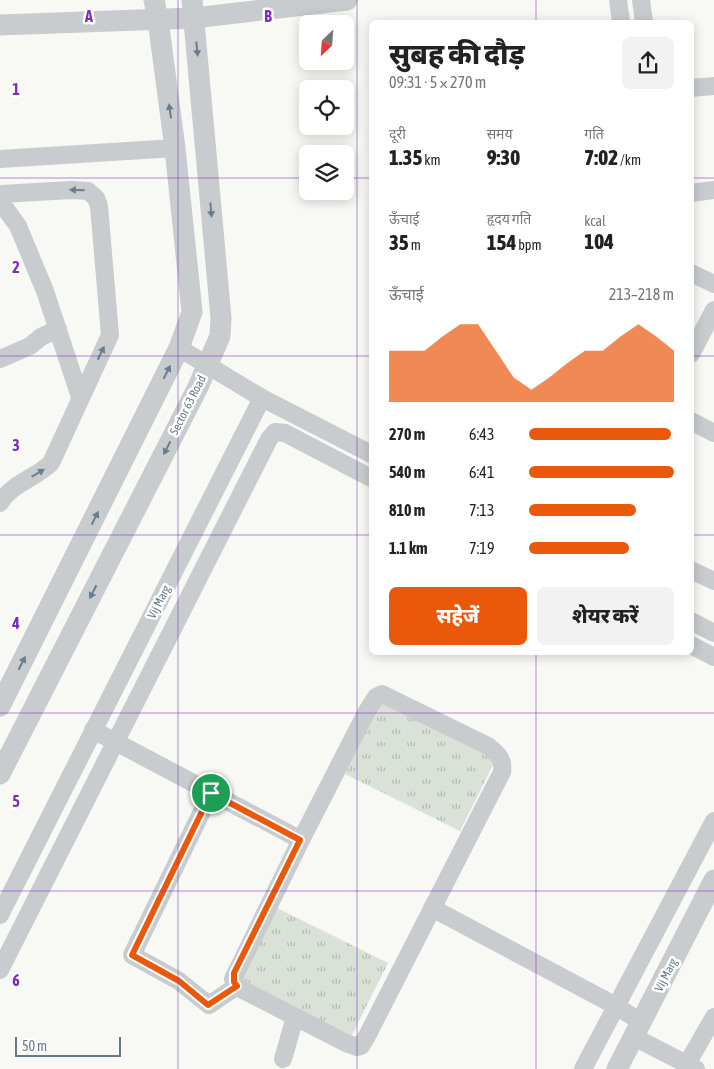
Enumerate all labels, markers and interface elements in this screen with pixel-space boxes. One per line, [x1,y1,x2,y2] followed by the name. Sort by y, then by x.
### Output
[84,7,93,25] text: A
[264,7,272,25] text: B
[299,15,354,70] north arrow
[299,15,354,200] map controls
[622,37,674,89] button: share
[389,38,525,70] text: सुबह की दौड़
[193,41,201,57] one-way arrow
[389,73,486,91] text: 09:31 · 5 × 270 m
[12,80,20,98] text: 1
[299,80,354,135] button: locate
[166,103,174,119] one-way arrow
[389,126,406,142] text: दूरी
[487,126,513,142] text: समय
[584,126,604,142] text: गति
[299,145,354,200] button: layers
[389,145,422,169] text: 1.35
[487,145,520,169] text: 9:30
[584,145,618,169] text: 7:02
[422,152,441,168] text: km
[618,152,641,168] text: /km
[68,186,84,194] one-way arrow
[207,203,215,219] one-way arrow
[389,211,419,227] text: ऊँचाई
[487,211,531,227] text: हृदय गति
[584,213,606,229] text: kcal
[584,229,614,253] text: 104
[389,230,409,254] text: 35
[487,230,516,254] text: 154
[409,237,421,253] text: m
[516,237,542,253] text: bpm
[12,258,20,276] text: 2
[389,285,424,303] text: ऊँचाई
[609,285,674,303] text: 213–218 m
[98,346,106,360] one-way arrow
[163,365,171,379] one-way arrow
[167,373,209,437] street label: Sector 63 Road
[389,425,425,443] text: 270 m
[469,425,494,443] text: 6:43
[12,436,20,454] text: 3
[163,441,171,455] one-way arrow
[389,463,425,481] text: 540 m
[469,463,494,481] text: 6:41
[31,469,44,478] one-way arrow
[389,501,425,519] text: 810 m
[469,501,494,519] text: 7:13
[91,510,99,525] one-way arrow
[389,539,428,557] text: 1.1 km
[469,539,494,557] text: 7:19
[145,582,174,621] street label: Vij Marg
[89,585,97,600] one-way arrow
[389,587,527,645] button: सहेजें
[537,587,674,645] button: शेयर करें
[11,614,20,632] text: 4
[18,656,26,670] one-way arrow
[190,772,232,814] pin
[197,779,225,807] icon: arrive
[12,792,20,810] text: 5
[652,955,681,994] street label: Vij Marg
[12,971,20,989] text: 6
[15,1034,121,1057] scale bar
[22,1038,47,1054] text: 50 m

